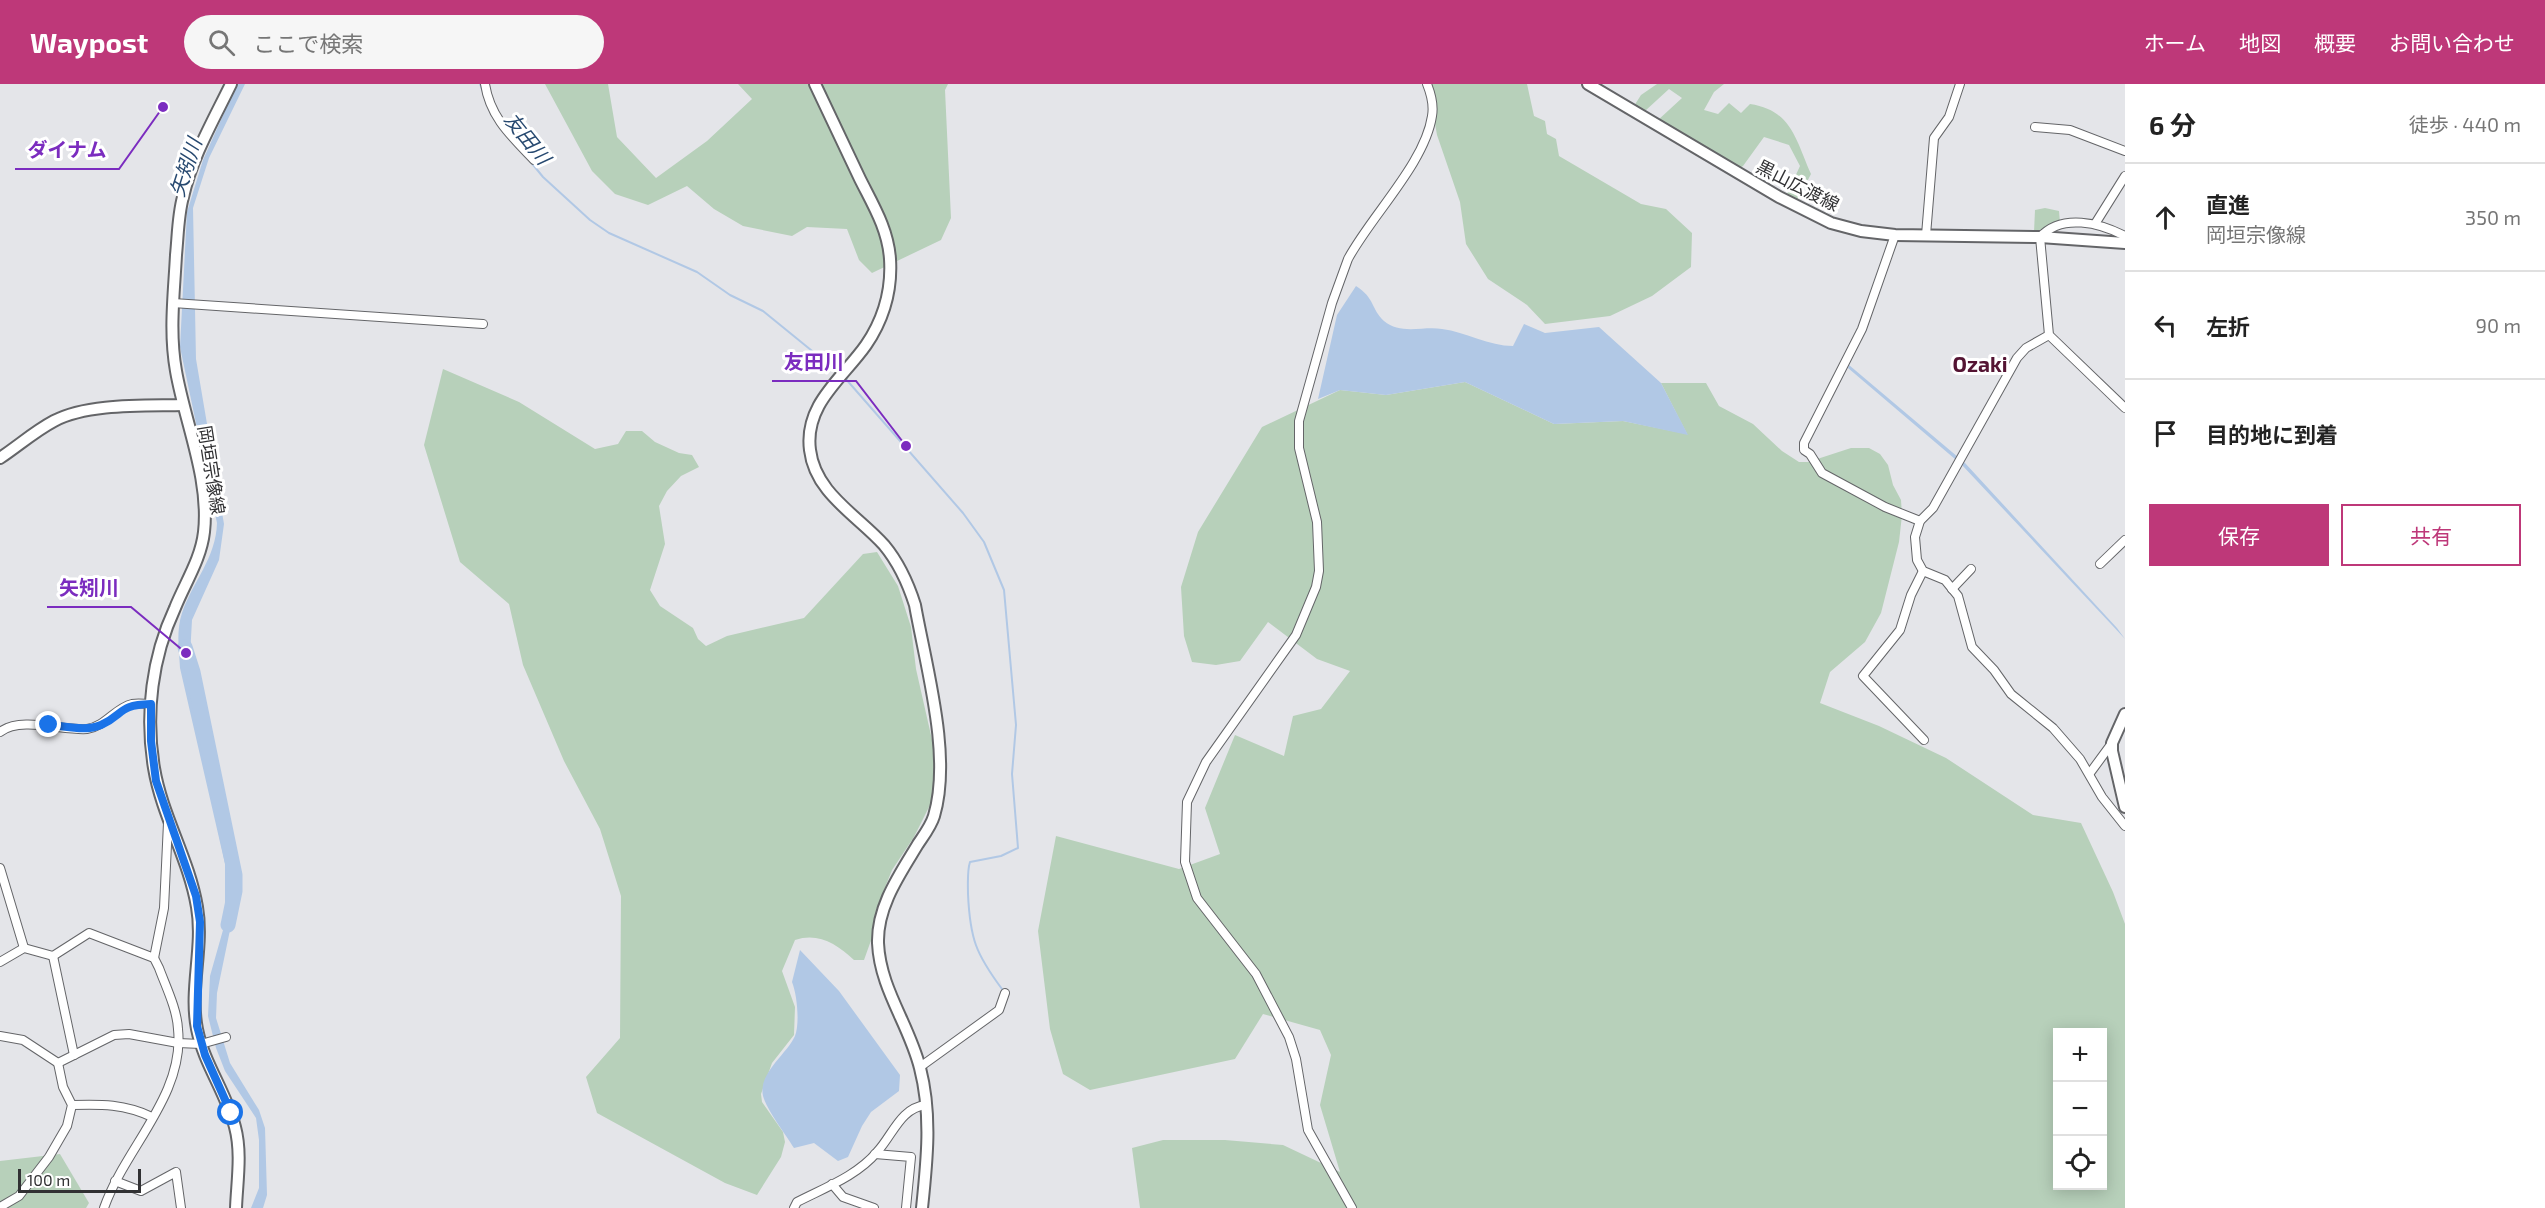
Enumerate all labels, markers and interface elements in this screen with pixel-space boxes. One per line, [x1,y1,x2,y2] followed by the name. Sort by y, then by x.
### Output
[184,15,604,69] search box
[30,25,148,59] text: Waypost
[205,26,238,59] icon: search
[253,30,363,56] text: ここで検索
[2144,30,2206,55] text: ホーム
[2239,30,2281,55] text: 地図
[2314,30,2356,55] text: 概要
[2389,30,2515,55] text: お問い合わせ
[500,107,557,170] water label: 友田川
[2149,109,2196,140] text: 6 分
[2409,112,2521,136] text: 徒歩 · 440 m
[15,131,119,169] callout: ダイナム
[164,133,206,199] water label: 矢矧川
[28,137,107,161] text: ダイナム
[1753,155,1843,215] street label: 黒山広渡線
[2206,191,2250,217] text: 直進
[2149,201,2182,234] icon: ahead
[2465,205,2521,229] text: 350 m
[2206,222,2306,246] text: 岡垣宗像線
[2149,309,2182,342] icon: left
[2206,313,2250,339] text: 左折
[2476,313,2521,337] text: 90 m
[772,343,856,381] callout: 友田川
[784,349,844,373] text: 友田川
[1953,351,2008,376] district label: Ozaki
[2149,417,2182,450] icon: arrive
[2206,421,2338,447] text: 目的地に到着
[194,424,230,516] street label: 岡垣宗像線
[2149,504,2329,566] button: 保存
[2341,504,2521,566] button: 共有
[47,569,131,607] callout: 矢矧川
[59,575,119,599] text: 矢矧川
[35,711,61,737] route end
[2053,1028,2107,1190] map controls
[2053,1028,2107,1082] button: +
[2053,1082,2107,1136] button: −
[217,1099,243,1125] route start
[2053,1136,2107,1190] button: locate
[18,1166,141,1194] scale bar
[27,1170,70,1189] text: 100 m

